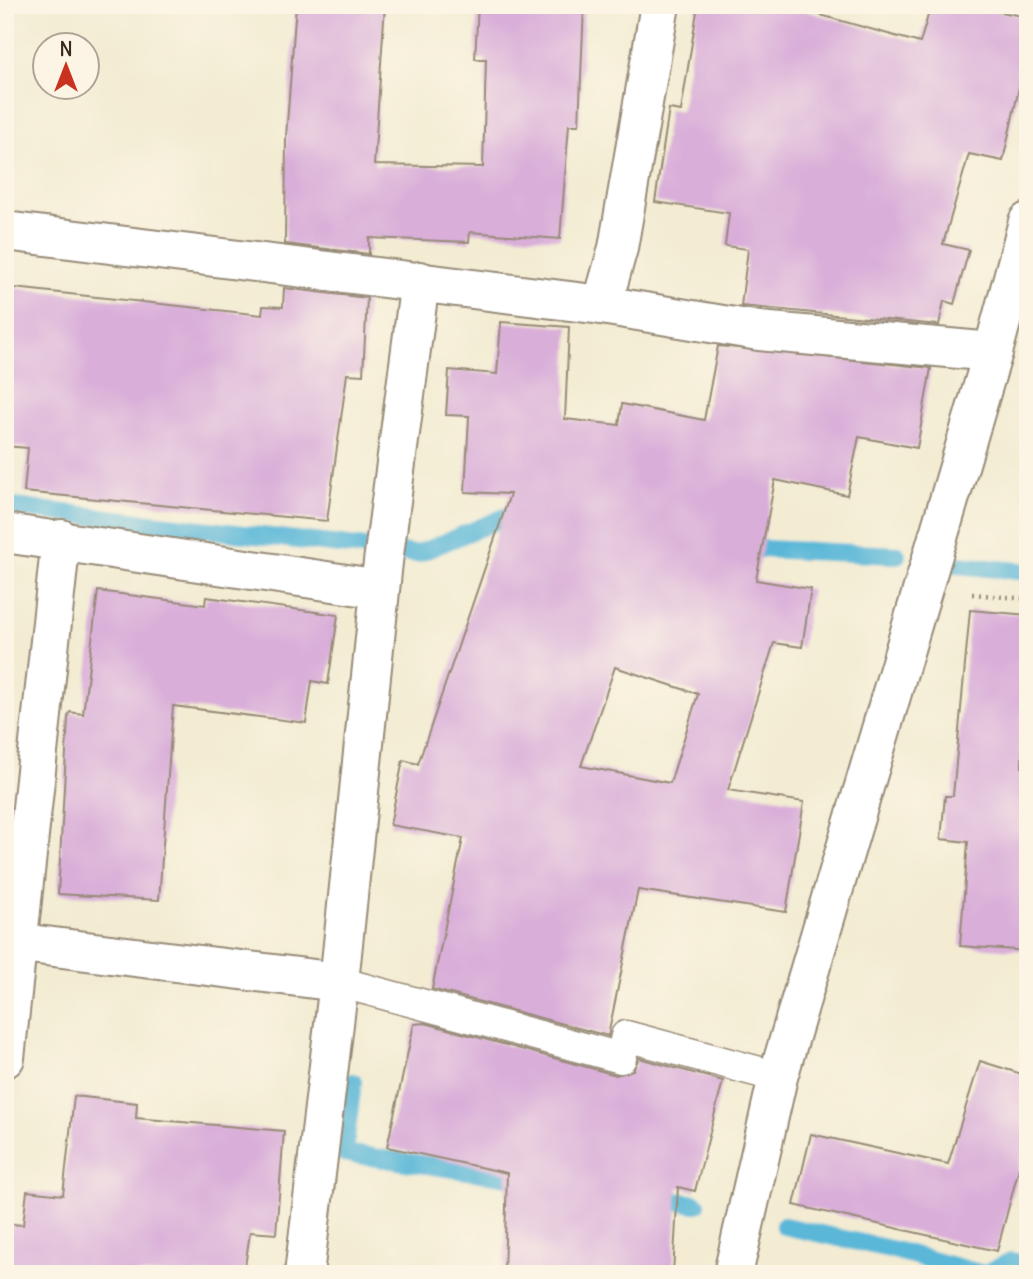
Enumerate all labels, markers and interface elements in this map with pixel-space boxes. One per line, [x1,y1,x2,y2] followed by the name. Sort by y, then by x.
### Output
[32,32,102,102] north arrow
[59,37,73,61] text: N

